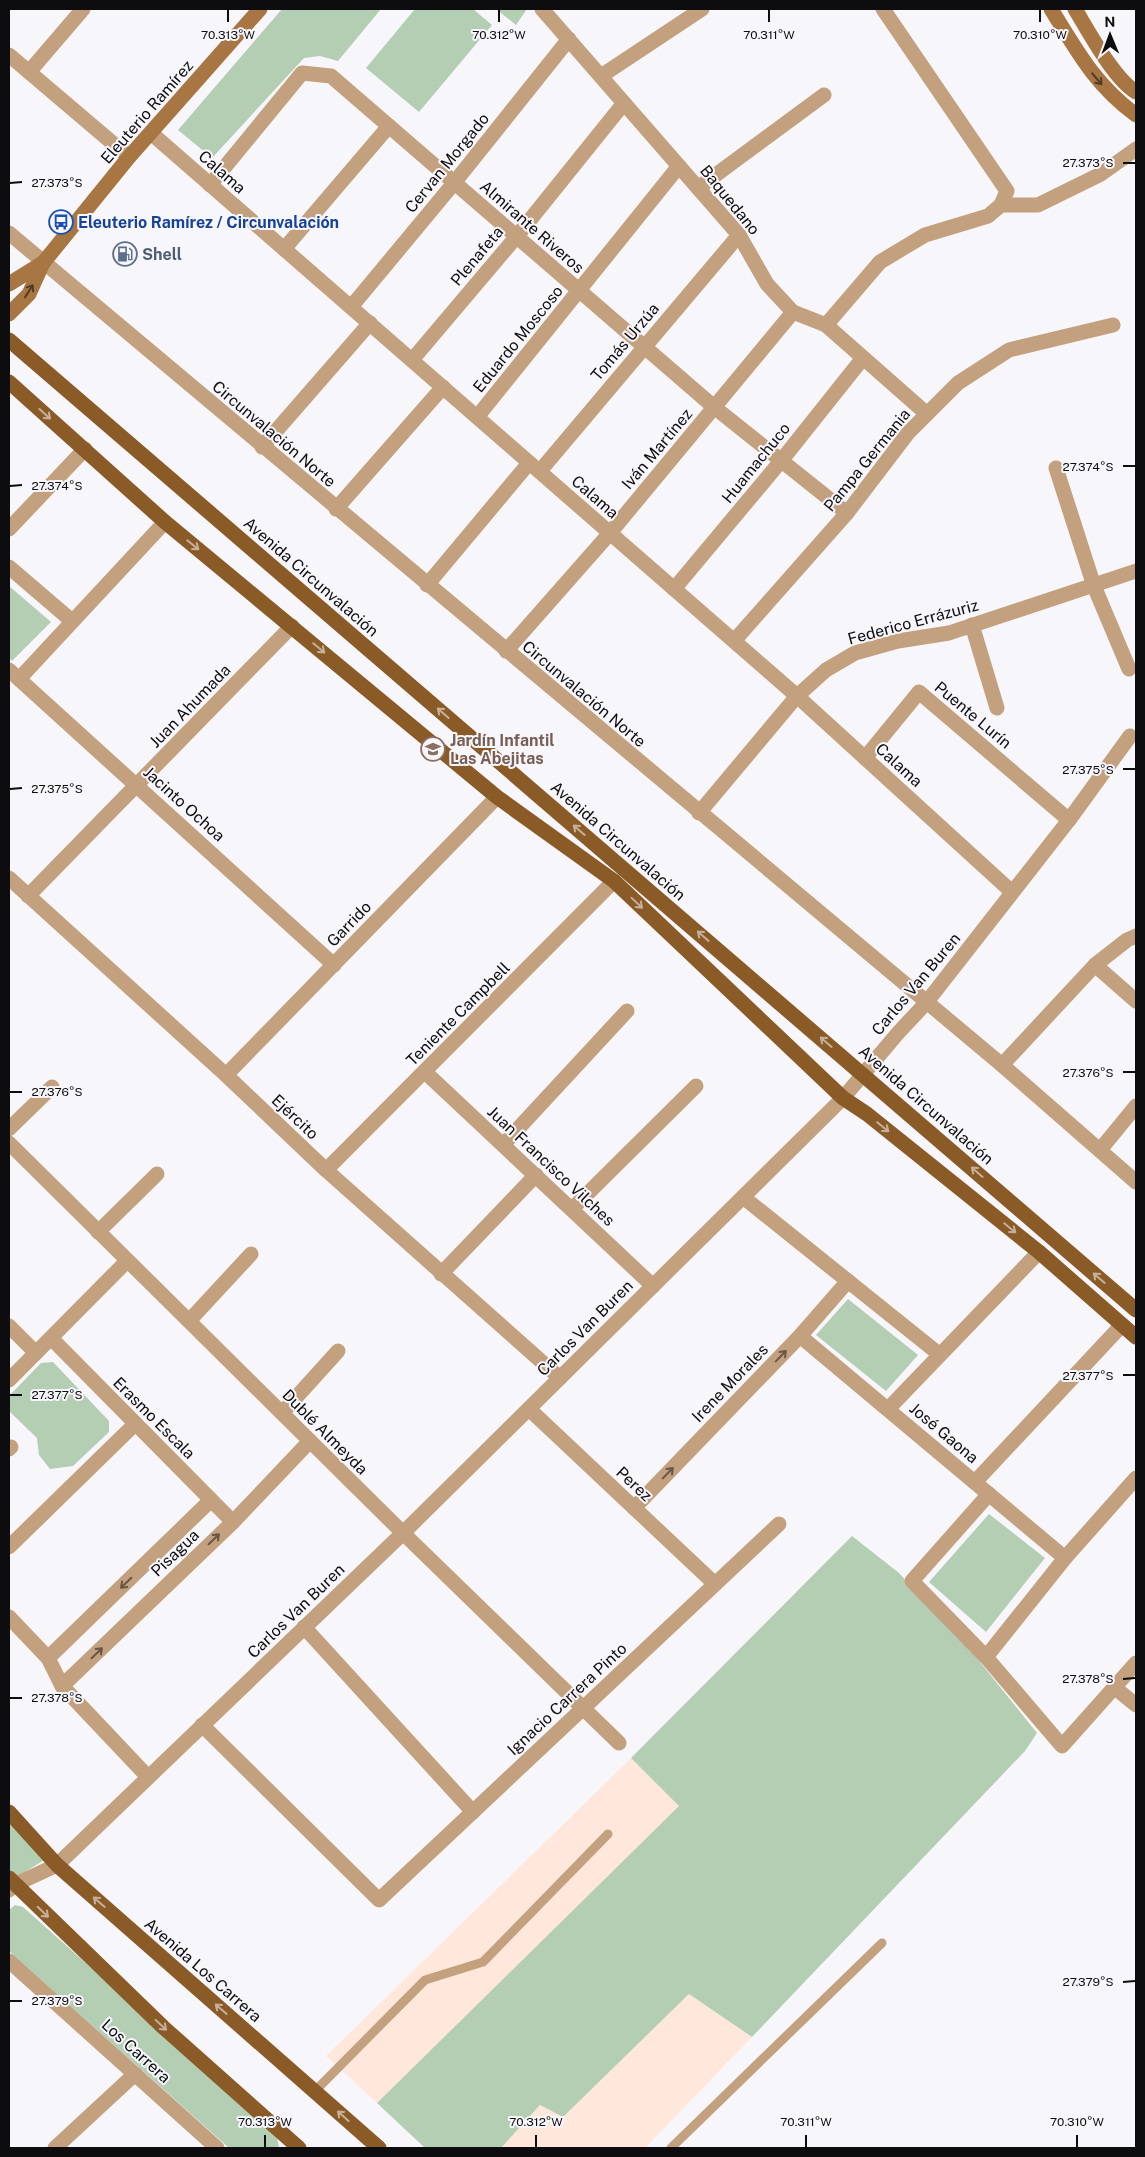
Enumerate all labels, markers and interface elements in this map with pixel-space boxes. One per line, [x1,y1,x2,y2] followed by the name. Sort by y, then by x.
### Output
[1085,10,1135,60] north arrow
[1104,14,1115,30] text: N
[201,28,256,42] text: 70.313°W
[472,28,526,42] text: 70.312°W
[743,28,795,42] text: 70.311°W
[1013,28,1067,42] text: 70.310°W
[97,56,197,168] street label: Eleuterio Ramírez
[1092,72,1103,85] one-way arrow
[401,109,493,217] street label: Cervan Morgado
[195,146,249,198] street label: Calama
[1062,156,1114,170] text: 27.373°S
[696,161,764,239] street label: Baquedano
[31,176,83,190] text: 27.373°S
[476,177,588,277] street label: Almirante Riveros
[48,209,74,235] bus stop icon: Eleuterio Ramírez / Circunvalación
[78,213,339,232] place label: Eleuterio Ramírez / Circunvalación
[447,223,507,289] street label: Plenafeta
[112,241,138,267] fuel station icon: Shell
[142,245,182,264] place label: Shell
[469,282,567,396] street label: Eduardo Moscoso
[24,284,35,298] one-way arrow
[587,299,663,385] street label: Tomás Urzúa
[208,377,340,491] street label: Circunvalación Norte
[618,405,696,493] street label: Iván Martínez
[820,405,914,515] street label: Pampa Germania
[39,408,52,420] one-way arrow
[718,419,794,507] street label: Huamachuco
[1063,460,1113,474] text: 27.374°S
[568,471,622,523] street label: Calama
[32,479,82,493] text: 27.374°S
[240,513,382,641] street label: Avenida Circunvalación
[186,539,199,550] one-way arrow
[846,595,981,649] street label: Federico Errázuriz
[518,637,650,751] street label: Circunvalación Norte
[312,642,325,653] one-way arrow
[145,660,235,752] street label: Juan Ahumada
[931,677,1015,753] street label: Puente Lurín
[437,708,450,719] one-way arrow
[450,731,555,768] place label: Jardín Infantil Las Abejitas
[420,736,446,762] school or university icon: Jardín Infantil Las Abejitas
[872,739,926,791] street label: Calama
[139,763,229,845] street label: Jacinto Ochoa
[1062,763,1114,777] text: 27.375°S
[547,777,689,905] street label: Avenida Circunvalación
[31,782,83,796] text: 27.375°S
[573,825,586,836] one-way arrow
[630,896,642,908] one-way arrow
[323,897,375,951] street label: Garrido
[868,929,964,1039] street label: Carlos Van Buren
[696,930,709,942] one-way arrow
[402,958,514,1070] street label: Teniente Campbell
[820,1037,833,1048] one-way arrow
[855,1041,997,1169] street label: Avenida Circunvalación
[1063,1066,1114,1080] text: 27.376°S
[32,1085,83,1099] text: 27.376°S
[268,1091,322,1143] street label: Ejército
[483,1102,619,1230] street label: Juan Francisco Vilches
[876,1122,889,1133] one-way arrow
[970,1166,983,1178] one-way arrow
[1003,1223,1016,1234] one-way arrow
[1093,1273,1106,1284] one-way arrow
[533,1276,637,1380] street label: Carlos Van Buren
[688,1340,772,1426] street label: Irene Morales
[774,1350,786,1362] one-way arrow
[1062,1369,1114,1383] text: 27.377°S
[109,1373,199,1463] street label: Erasmo Escala
[278,1385,372,1479] street label: Dublé Almeyda
[31,1388,83,1402] text: 27.377°S
[906,1399,982,1467] street label: José Gaona
[612,1463,656,1505] street label: Perez
[662,1466,674,1479] one-way arrow
[147,1526,203,1580] street label: Pisagua
[208,1533,220,1546] one-way arrow
[244,1560,348,1662] street label: Carlos Van Buren
[120,1576,132,1588] one-way arrow
[504,1639,630,1759] street label: Ignacio Carrera Pinto
[91,1647,103,1659] one-way arrow
[1062,1672,1114,1686] text: 27.378°S
[31,1691,83,1705] text: 27.378°S
[92,1896,105,1907] one-way arrow
[37,1906,50,1918] one-way arrow
[141,1914,265,2026] street label: Avenida Los Carrera
[1062,1975,1114,1989] text: 27.379°S
[31,1994,83,2008] text: 27.379°S
[214,2003,227,2014] one-way arrow
[98,2015,174,2087] street label: Los Carrera
[154,2018,167,2030] one-way arrow
[337,2111,350,2122] one-way arrow
[238,2115,293,2129] text: 70.313°W
[509,2115,563,2129] text: 70.312°W
[780,2115,832,2129] text: 70.311°W
[1050,2115,1104,2129] text: 70.310°W

